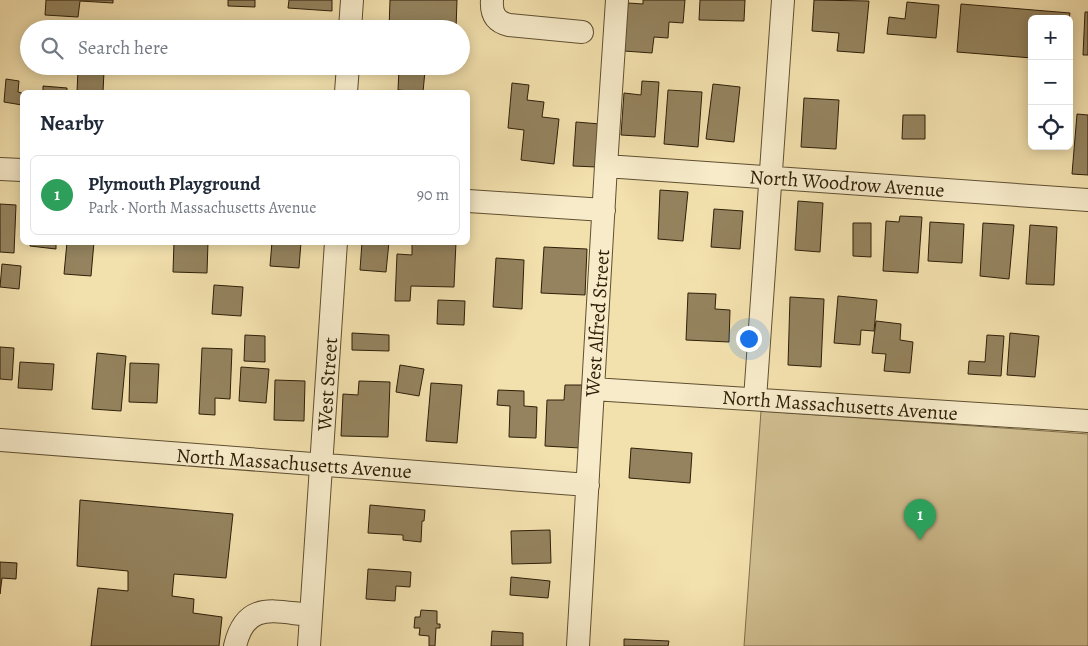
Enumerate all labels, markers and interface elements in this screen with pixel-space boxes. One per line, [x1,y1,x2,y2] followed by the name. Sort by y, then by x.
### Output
[1028,15,1073,150] map controls
[1028,15,1073,60] button: +
[20,20,470,75] search box
[38,34,66,62] icon: search
[78,35,168,61] text: Search here
[1028,60,1073,105] button: −
[1028,105,1073,150] button: locate
[40,109,103,137] text: Nearby
[749,163,945,204] street label: North Woodrow Avenue
[88,171,261,197] text: Plymouth Playground
[54,184,60,206] text: 1
[417,184,449,206] text: 90 m
[88,197,316,219] text: Park · North Massachusetts Avenue
[579,248,616,399] street label: West Alfred Street
[736,326,762,352] your location
[311,336,344,433] street label: West Street
[721,384,959,427] street label: North Massachusetts Avenue
[175,442,413,485] street label: North Massachusetts Avenue
[904,499,936,540] pin: 1

